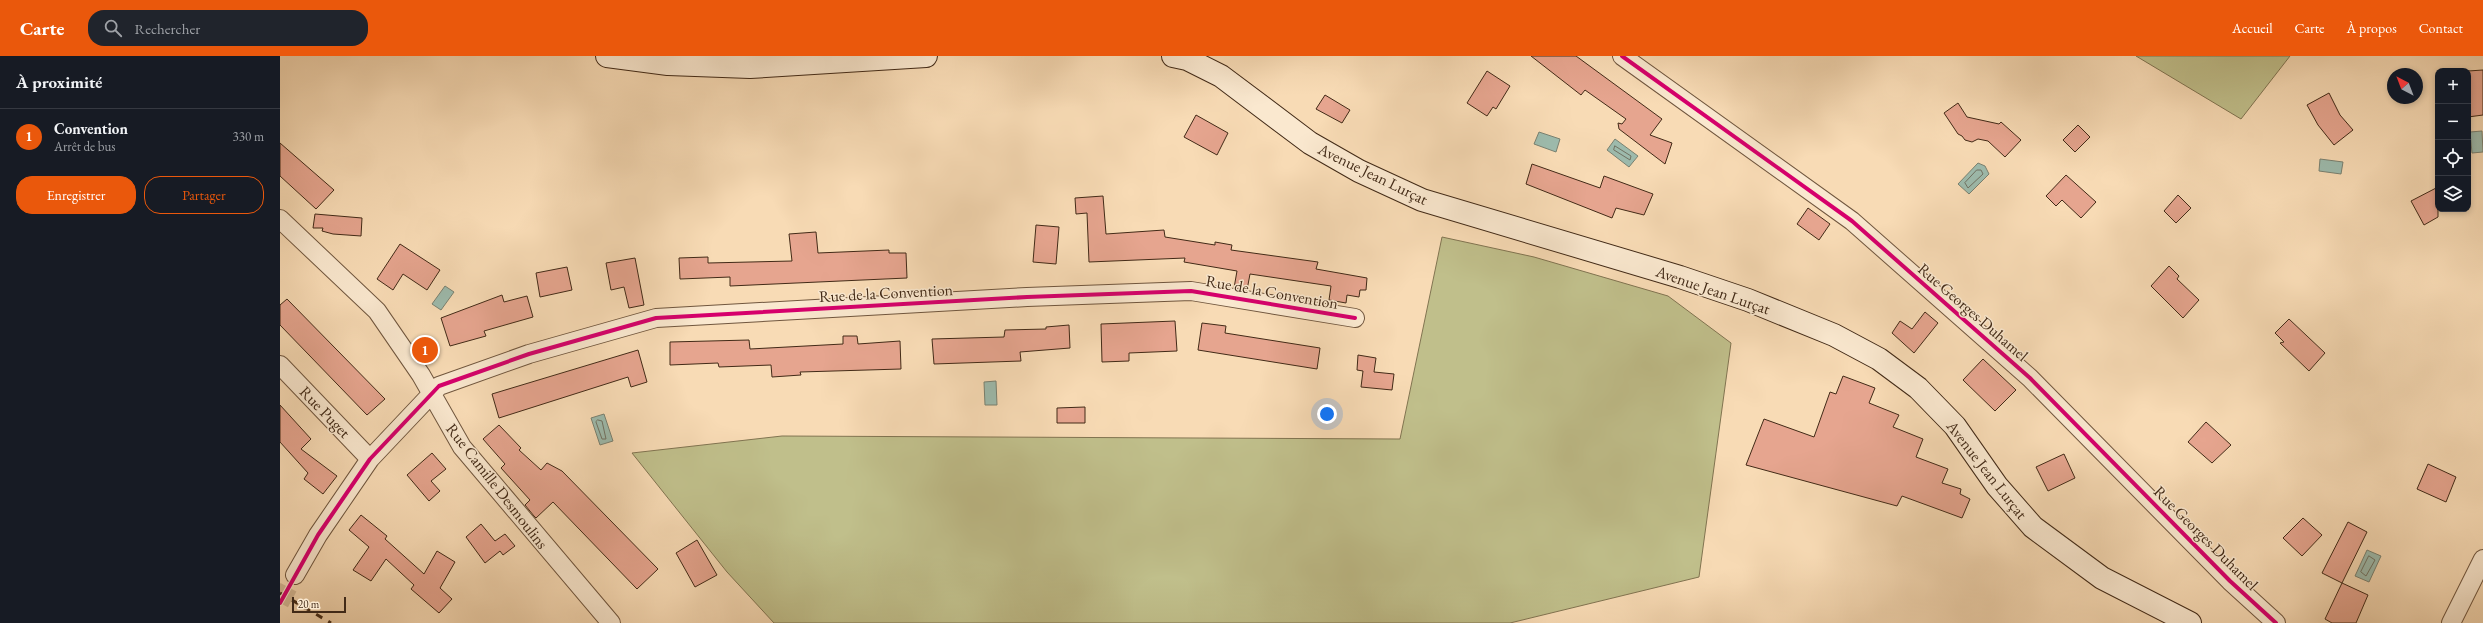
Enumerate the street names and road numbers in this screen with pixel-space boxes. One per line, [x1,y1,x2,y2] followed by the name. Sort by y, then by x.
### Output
[1314,138,1431,210] street label: Avenue Jean Lurçat
[1913,258,2033,366] street label: Rue Georges Duhamel
[1652,260,1773,319] street label: Avenue Jean Lurçat
[1204,270,1340,314] street label: Rue de la Convention
[818,279,954,307] street label: Rue de la Convention
[295,381,355,443] street label: Rue Puget
[1941,416,2032,524] street label: Avenue Jean Lurçat
[441,419,553,553] street label: Rue Camille Desmoulins
[2149,481,2263,595] street label: Rue Georges Duhamel

